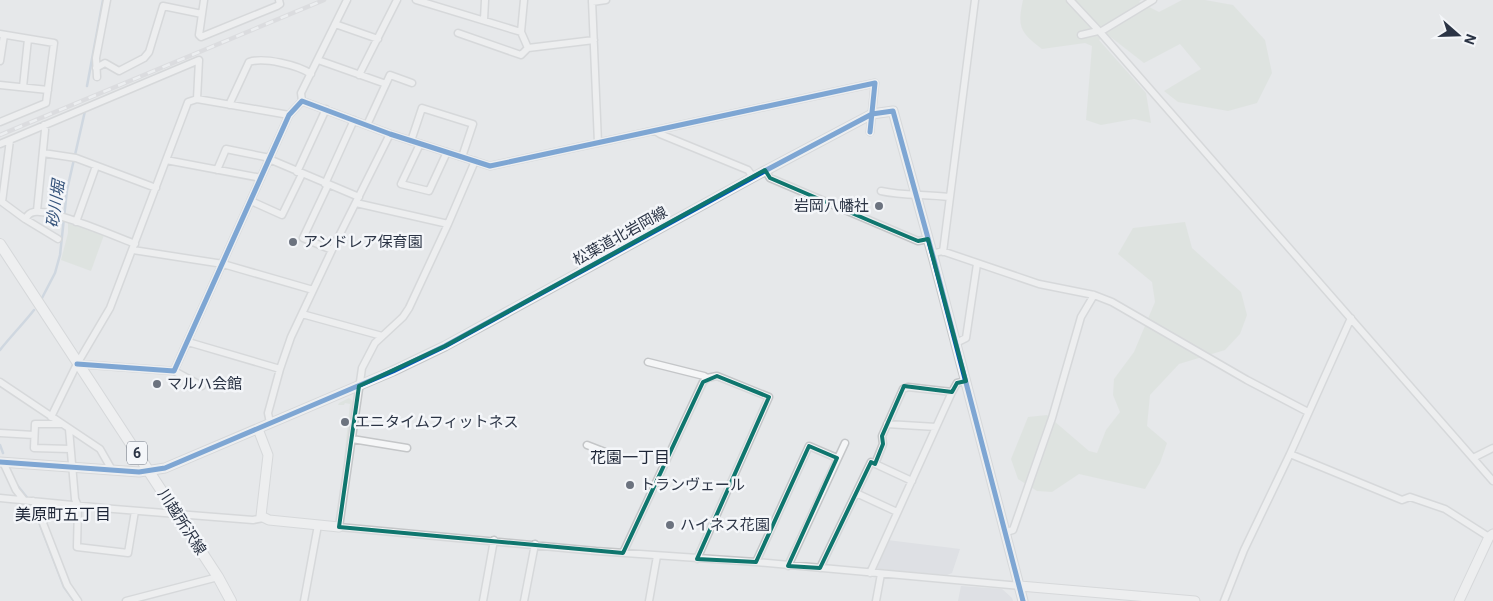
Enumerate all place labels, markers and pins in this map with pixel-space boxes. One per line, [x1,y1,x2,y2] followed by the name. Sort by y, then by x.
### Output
[794,197,869,215] place label: 岩岡八幡社
[873,200,885,212] marker: 岩岡八幡社
[303,233,422,251] place label: アンドレア保育園
[287,236,299,248] marker: アンドレア保育園
[167,375,242,393] place label: マルハ会館
[151,378,163,390] marker: マルハ会館
[355,413,519,431] place label: エニタイムフィットネス
[339,416,351,428] marker: エニタイムフィットネス
[640,476,745,494] place label: トランヴェール
[624,479,636,491] marker: トランヴェール
[680,516,770,534] place label: ハイネス花園
[664,519,676,531] marker: ハイネス花園

